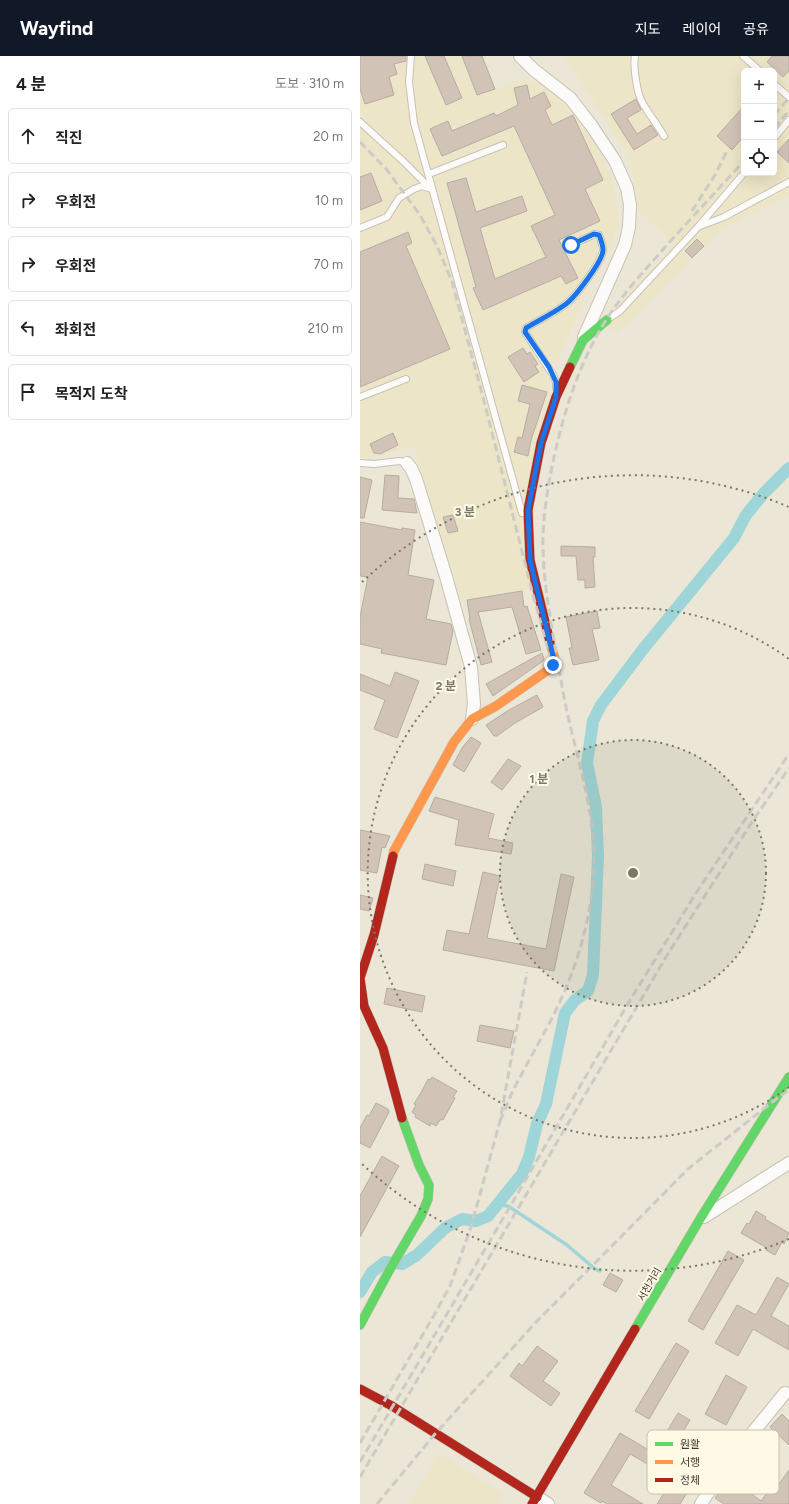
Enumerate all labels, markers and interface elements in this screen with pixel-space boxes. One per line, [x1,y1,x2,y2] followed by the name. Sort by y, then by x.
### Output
[20,17,93,40] text: Wayfind
[635,21,661,38] text: 지도
[683,21,721,38] text: 레이어
[743,21,769,38] text: 공유
[741,68,777,176] map controls
[741,68,777,104] button: +
[16,74,46,94] text: 4 분
[275,76,344,91] text: 도보 · 310 m
[741,104,777,140] button: −
[17,125,39,147] icon: ahead
[55,129,83,147] text: 직진
[313,129,343,144] text: 20 m
[741,140,777,176] button: locate
[17,189,39,211] icon: right
[55,193,96,211] text: 우회전
[315,193,343,208] text: 10 m
[562,236,580,254] route start
[17,253,39,275] icon: right
[55,257,96,275] text: 우회전
[313,257,343,272] text: 70 m
[17,317,39,339] icon: left
[55,321,96,339] text: 좌회전
[308,321,343,336] text: 210 m
[17,381,39,403] icon: arrive
[55,385,128,403] text: 목적지 도착
[455,505,475,519] text: 3 분
[544,656,562,674] route end
[436,679,456,693] text: 2 분
[530,772,548,786] text: 1 분
[626,866,640,880] centre of rings
[635,1265,664,1303] street label: 서천거리
[647,1430,779,1494] legend
[680,1438,700,1451] text: 원활
[680,1456,700,1469] text: 서행
[680,1474,700,1487] text: 정체

